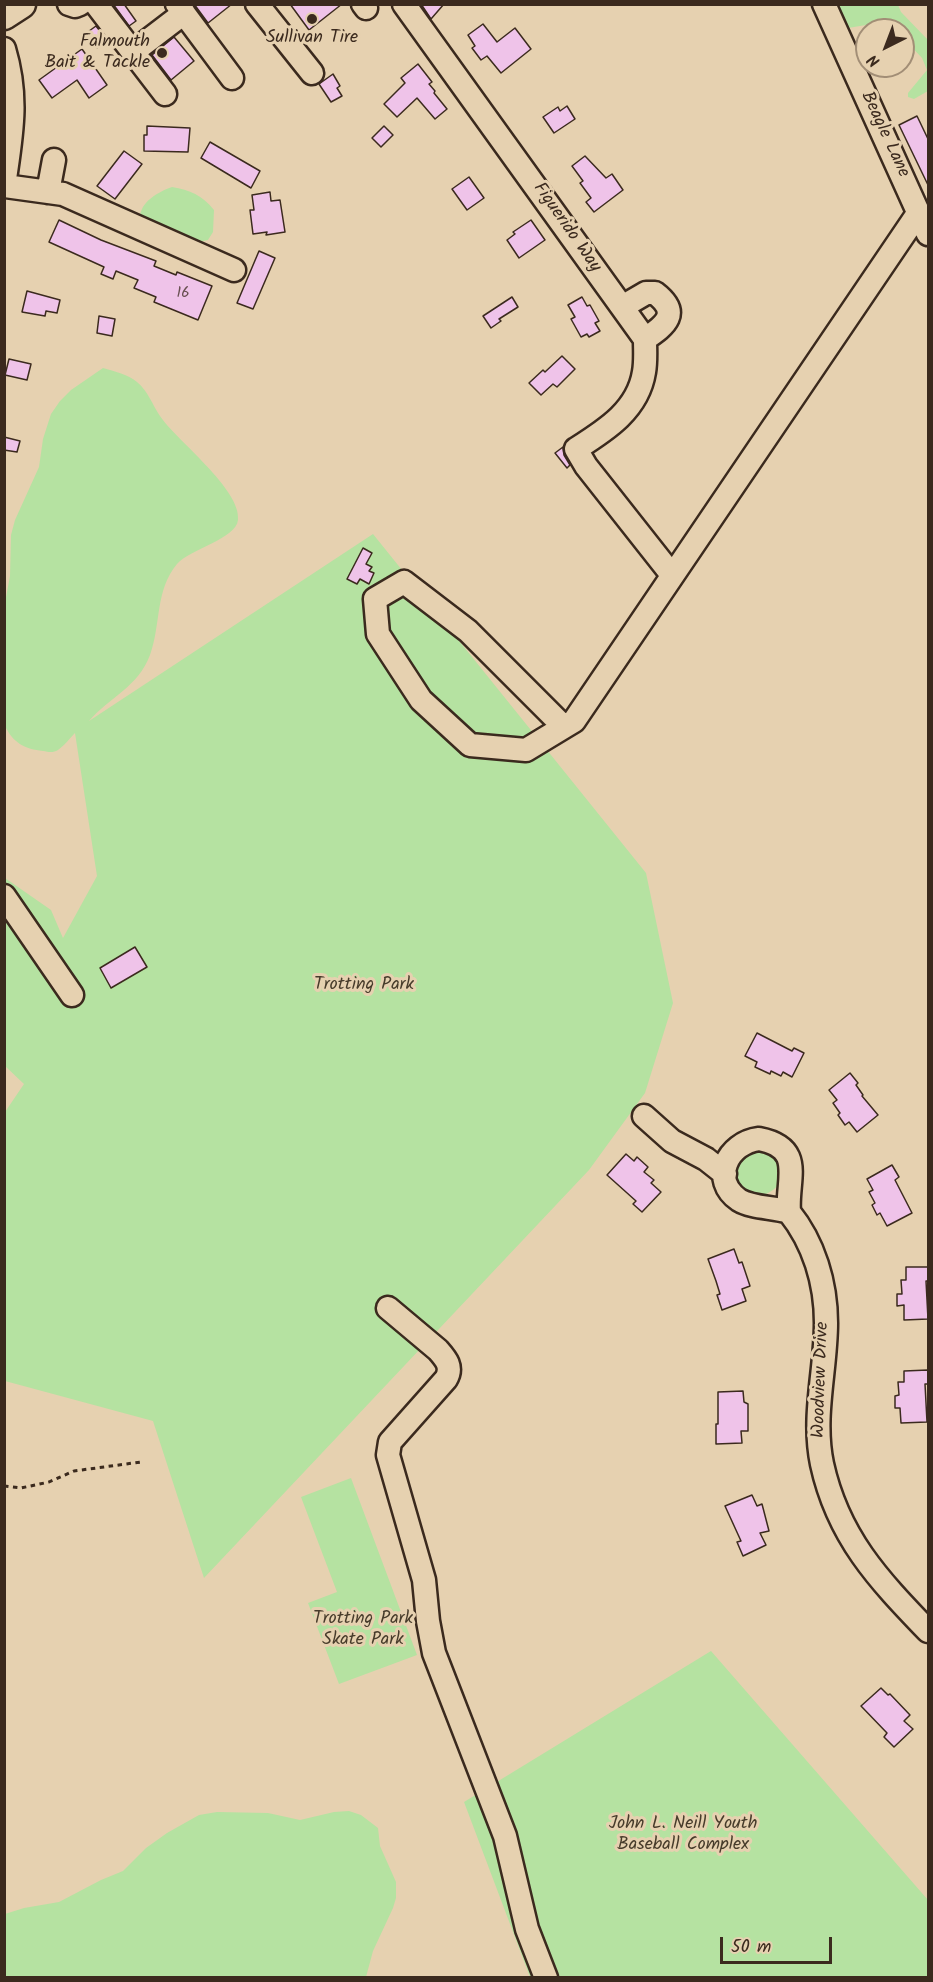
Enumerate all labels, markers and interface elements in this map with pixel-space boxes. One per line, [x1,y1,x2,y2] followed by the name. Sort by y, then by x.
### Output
[305,12,319,26] marker: Sullivan Tire
[855,18,915,78] north arrow
[266,28,358,50] place label: Sullivan Tire
[45,32,150,74] place label: Falmouth Bait & Tackle
[155,46,169,60] marker: Falmouth Bait & Tackle
[862,48,886,73] text: N
[855,89,913,181] street label: Beagle Lane
[527,179,605,277] street label: Figuerido Way
[176,285,190,303] house number: 16
[314,975,414,997] park label: Trotting Park
[809,1322,835,1438] street label: Woodview Drive
[313,1609,413,1652] park label: Trotting Park Skate Park
[609,1814,757,1856] park label: John L. Neill Youth Baseball Complex
[723,1925,836,1963] scale bar
[731,1933,771,1962] text: 50 m

